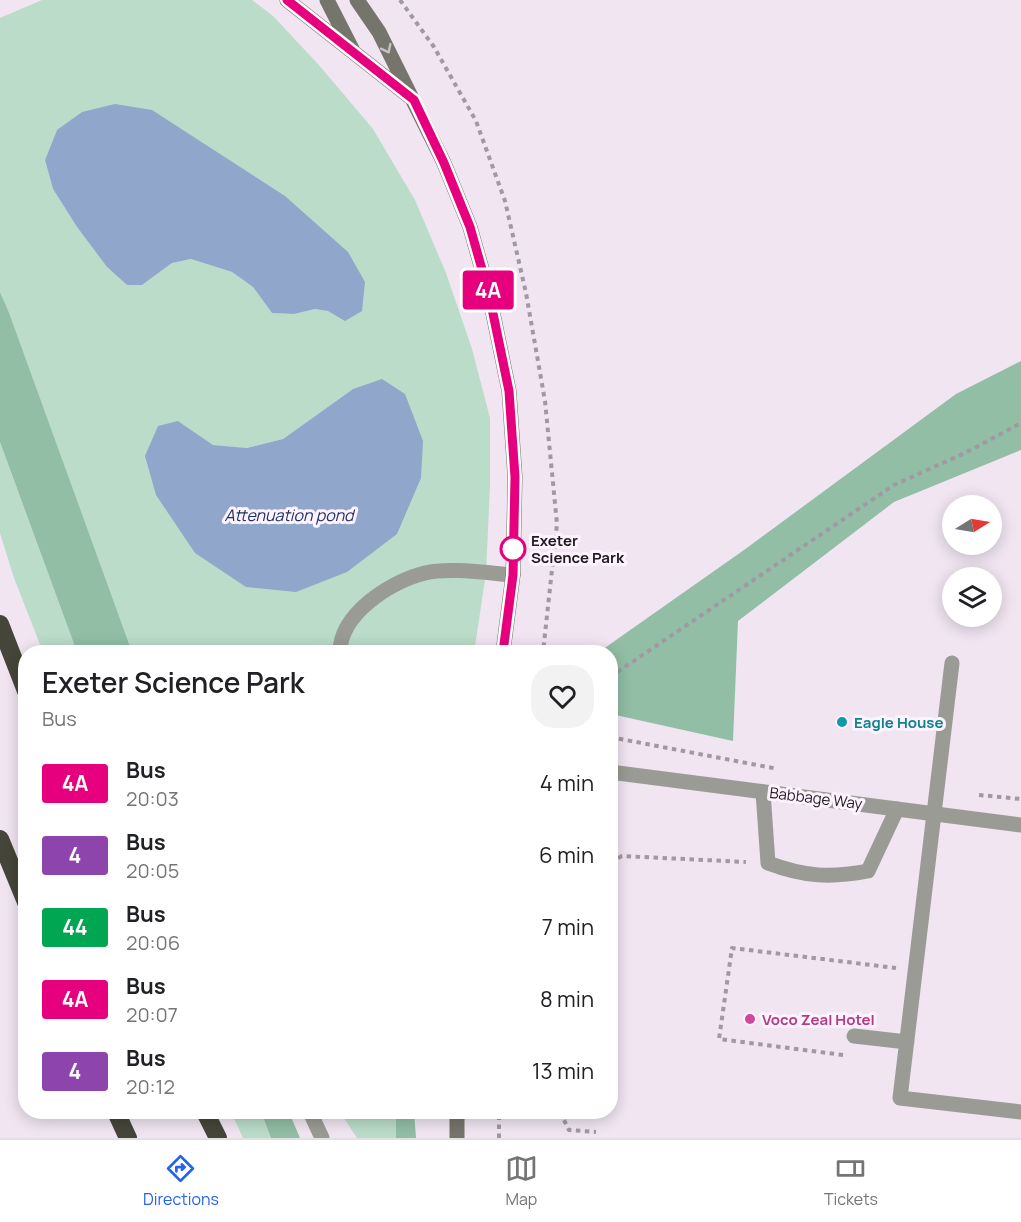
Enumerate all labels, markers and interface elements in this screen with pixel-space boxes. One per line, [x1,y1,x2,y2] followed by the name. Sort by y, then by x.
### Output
[380,42,392,53] one-way arrow
[461,270,515,310] line badge: 4A
[475,276,501,304] text: 4A
[942,495,1002,555] north arrow
[942,495,1002,627] map controls
[224,504,356,526] water label: Attenuation pond
[531,530,625,568] place label: Exeter Science Park
[500,536,526,562] marker: Exeter Science Park
[942,567,1002,627] button: layers
[42,663,304,701] text: Exeter Science Park
[531,665,594,728] button: heart
[42,705,77,732] text: Bus
[854,712,944,733] place label: Eagle House
[835,715,849,729] marker: Eagle House
[126,755,166,785] text: Bus
[540,768,594,798] text: 4 min
[62,769,88,797] text: 4A
[768,782,864,814] street label: Babbage Way
[126,785,179,812] text: 20:03
[126,827,166,857] text: Bus
[539,840,594,870] text: 6 min
[69,841,81,869] text: 4
[126,857,179,884] text: 20:05
[126,899,166,929] text: Bus
[542,912,594,942] text: 7 min
[62,913,88,941] text: 44
[126,929,180,956] text: 20:06
[126,971,166,1001] text: Bus
[540,984,594,1014] text: 8 min
[62,985,88,1013] text: 4A
[126,1001,178,1028] text: 20:07
[762,1009,875,1030] place label: Voco Zeal Hotel
[743,1012,757,1026] marker: Voco Zeal Hotel
[126,1043,166,1073] text: Bus
[532,1056,594,1086] text: 13 min
[69,1057,81,1085] text: 4
[126,1073,175,1100] text: 20:12
[143,1152,219,1210] tab: Directions
[505,1152,538,1210] tab: Map
[824,1152,878,1210] tab: Tickets

